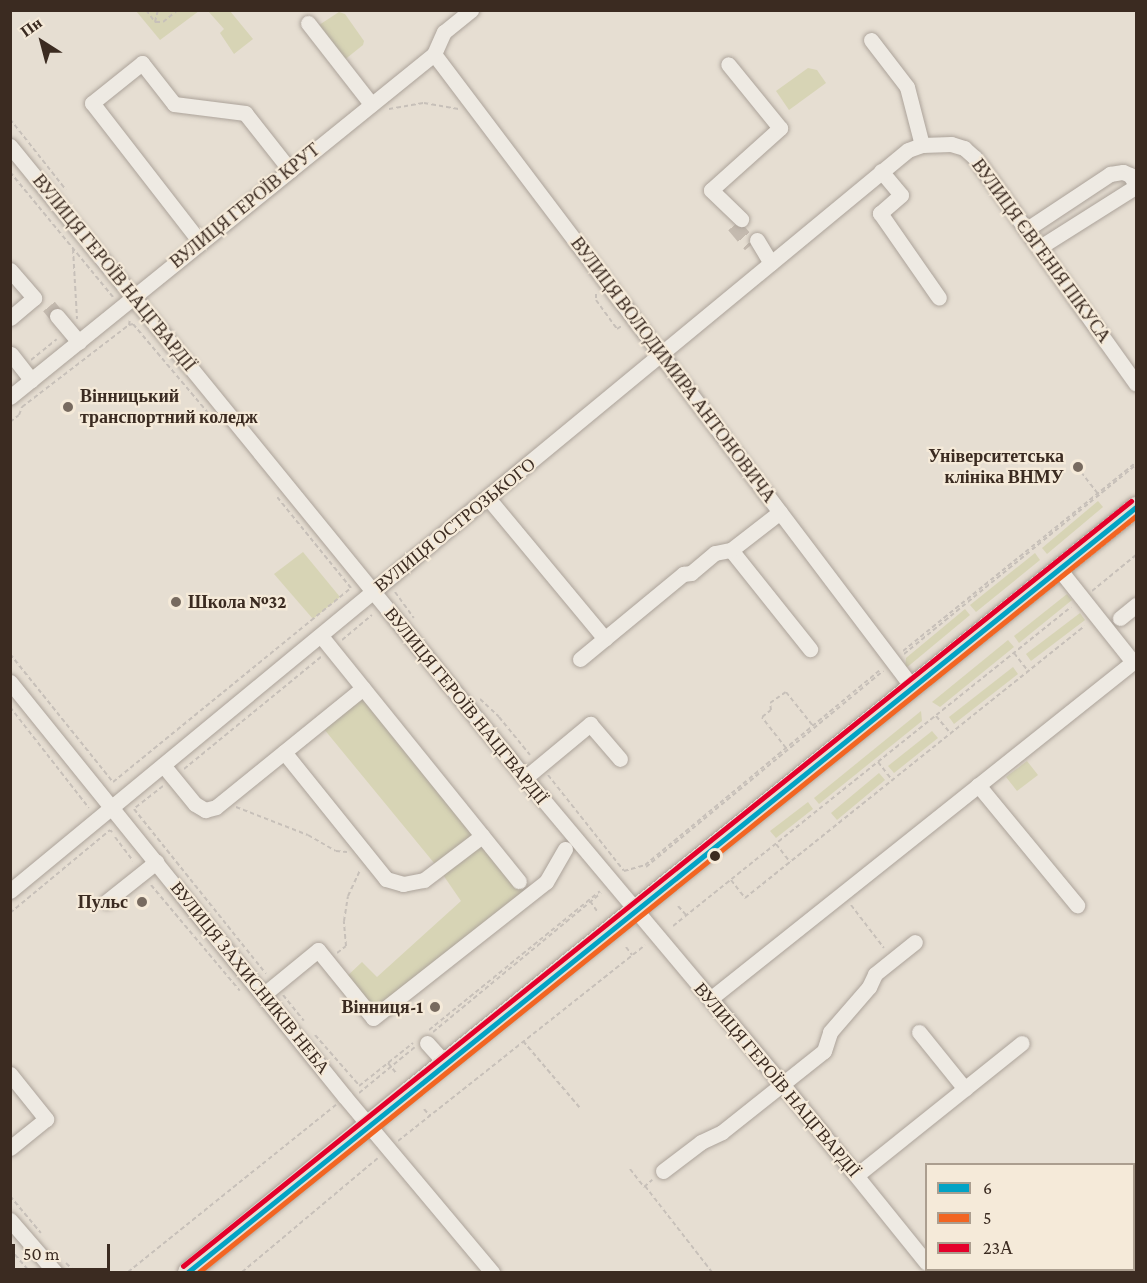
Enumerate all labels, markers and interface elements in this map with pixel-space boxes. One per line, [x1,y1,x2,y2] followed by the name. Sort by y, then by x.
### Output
[12,12,72,72] north arrow
[17,14,45,40] text: Пн
[166,139,324,273] street label: ВУЛИЦЯ ГЕРОЇВ КРУТ
[967,155,1115,347] street label: ВУЛИЦЯ ЄВГЕНІЯ ПІКУСА
[28,170,200,376] street label: ВУЛИЦЯ ГЕРОЇВ НАЦГВАРДІЇ
[566,233,780,507] street label: ВУЛИЦЯ ВОЛОДИМИРА АНТОНОВИЧА
[80,386,258,428] place label: Вінницький транспортний коледж
[61,400,75,414] marker: Вінницький транспортний коледж
[928,446,1064,488] place label: Університетська клініка ВНМУ
[370,453,540,597] street label: ВУЛИЦЯ ОСТРОЗЬКОГО
[1069,458,1087,476] marker: Університетська клініка ВНМУ
[188,591,286,613] place label: Школа №32
[169,595,183,609] marker: Школа №32
[380,603,552,809] street label: ВУЛИЦЯ ГЕРОЇВ НАЦГВАРДІЇ
[709,850,721,862] unlabelled marker
[166,877,334,1079] street label: ВУЛИЦЯ ЗАХИСНИКІВ НЕБА
[78,891,128,913] place label: Пульс
[133,893,151,911] marker: Пульс
[689,978,865,1182] street label: ВУЛИЦЯ ГЕРОЇВ НАЦГВАРДІЇ
[341,996,423,1018] place label: Вінниця-1
[428,1000,442,1014] marker: Вінниця-1
[925,1163,1135,1271] legend
[983,1178,992,1198] text: 6
[983,1208,992,1228] text: 5
[15,1232,112,1270] scale bar
[983,1238,1013,1258] text: 23А
[23,1244,60,1264] text: 50 m

